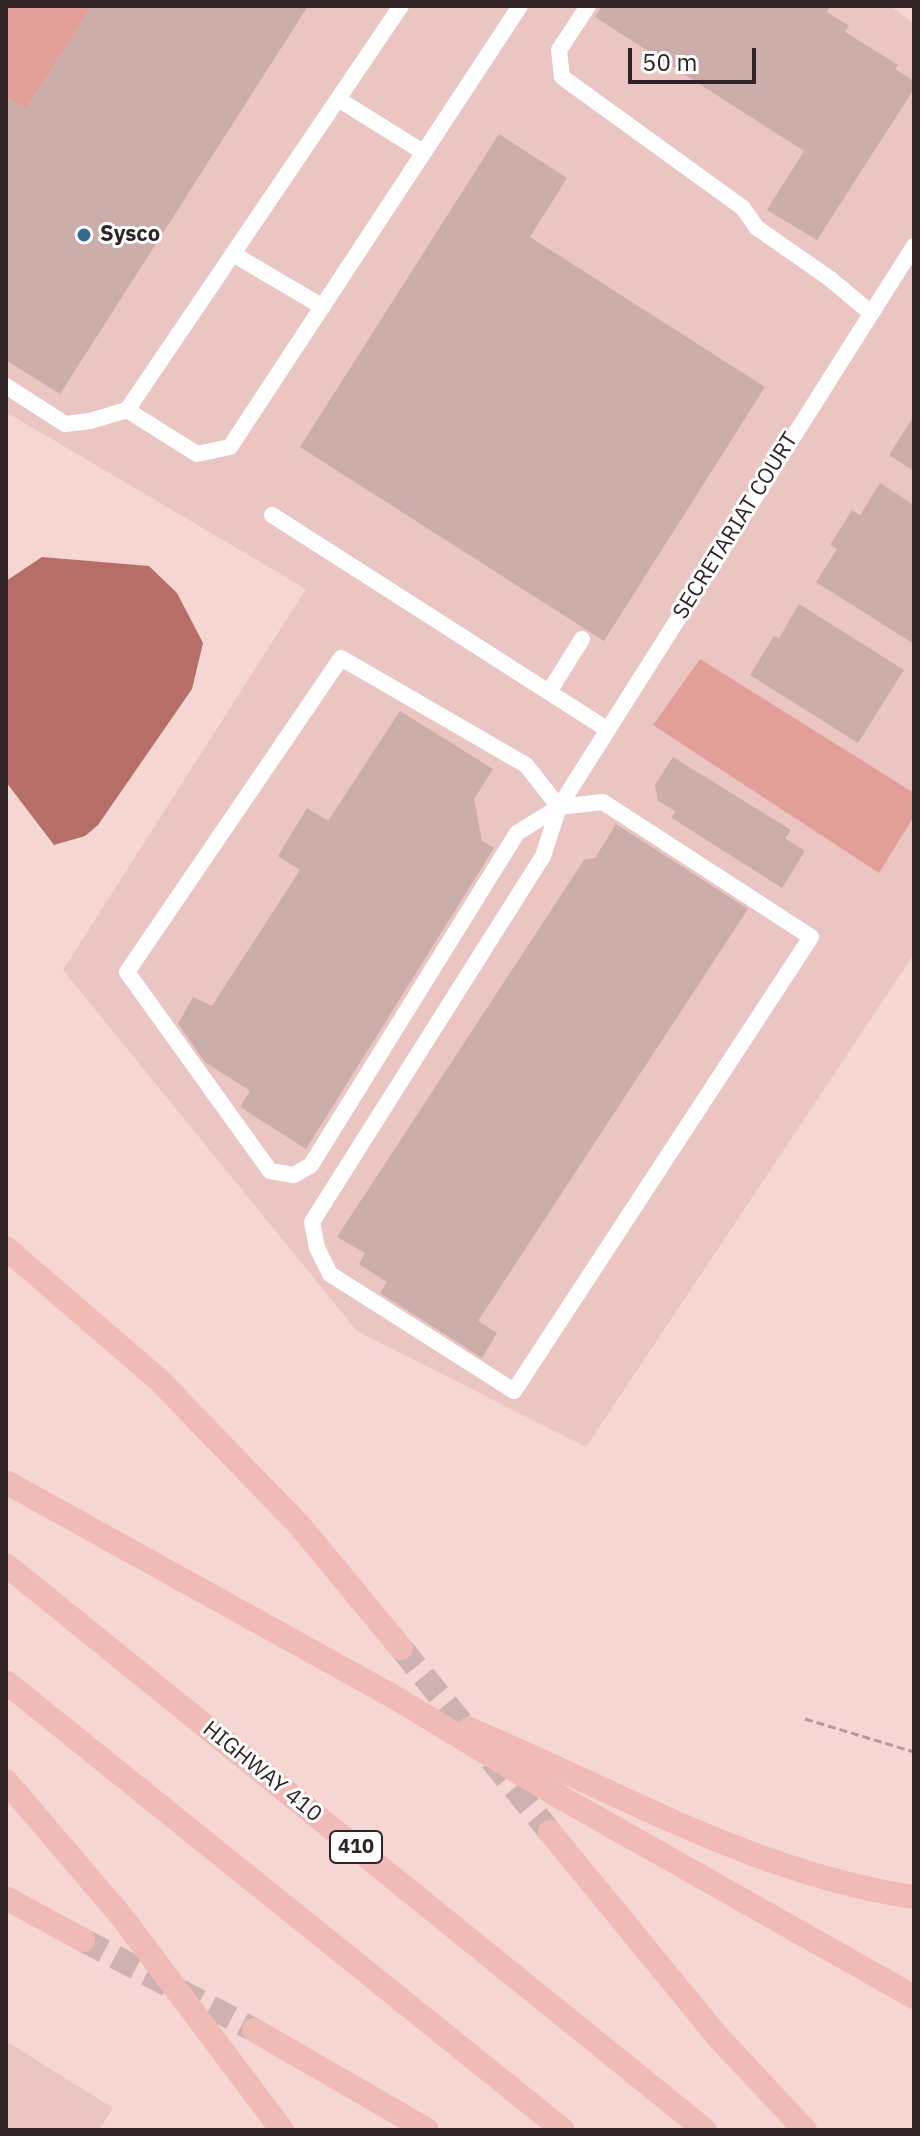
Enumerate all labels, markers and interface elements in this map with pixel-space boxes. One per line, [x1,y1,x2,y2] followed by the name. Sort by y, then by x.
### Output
[632,32,760,82] scale bar
[642,46,697,78] text: 50 m
[100,222,160,248] place label: Sysco
[75,226,93,244] marker: Sysco
[668,428,804,624] street label: SECRETARIAT COURT
[197,1716,327,1828] street label: HIGHWAY 410
[330,1831,382,1863] road number: 410

